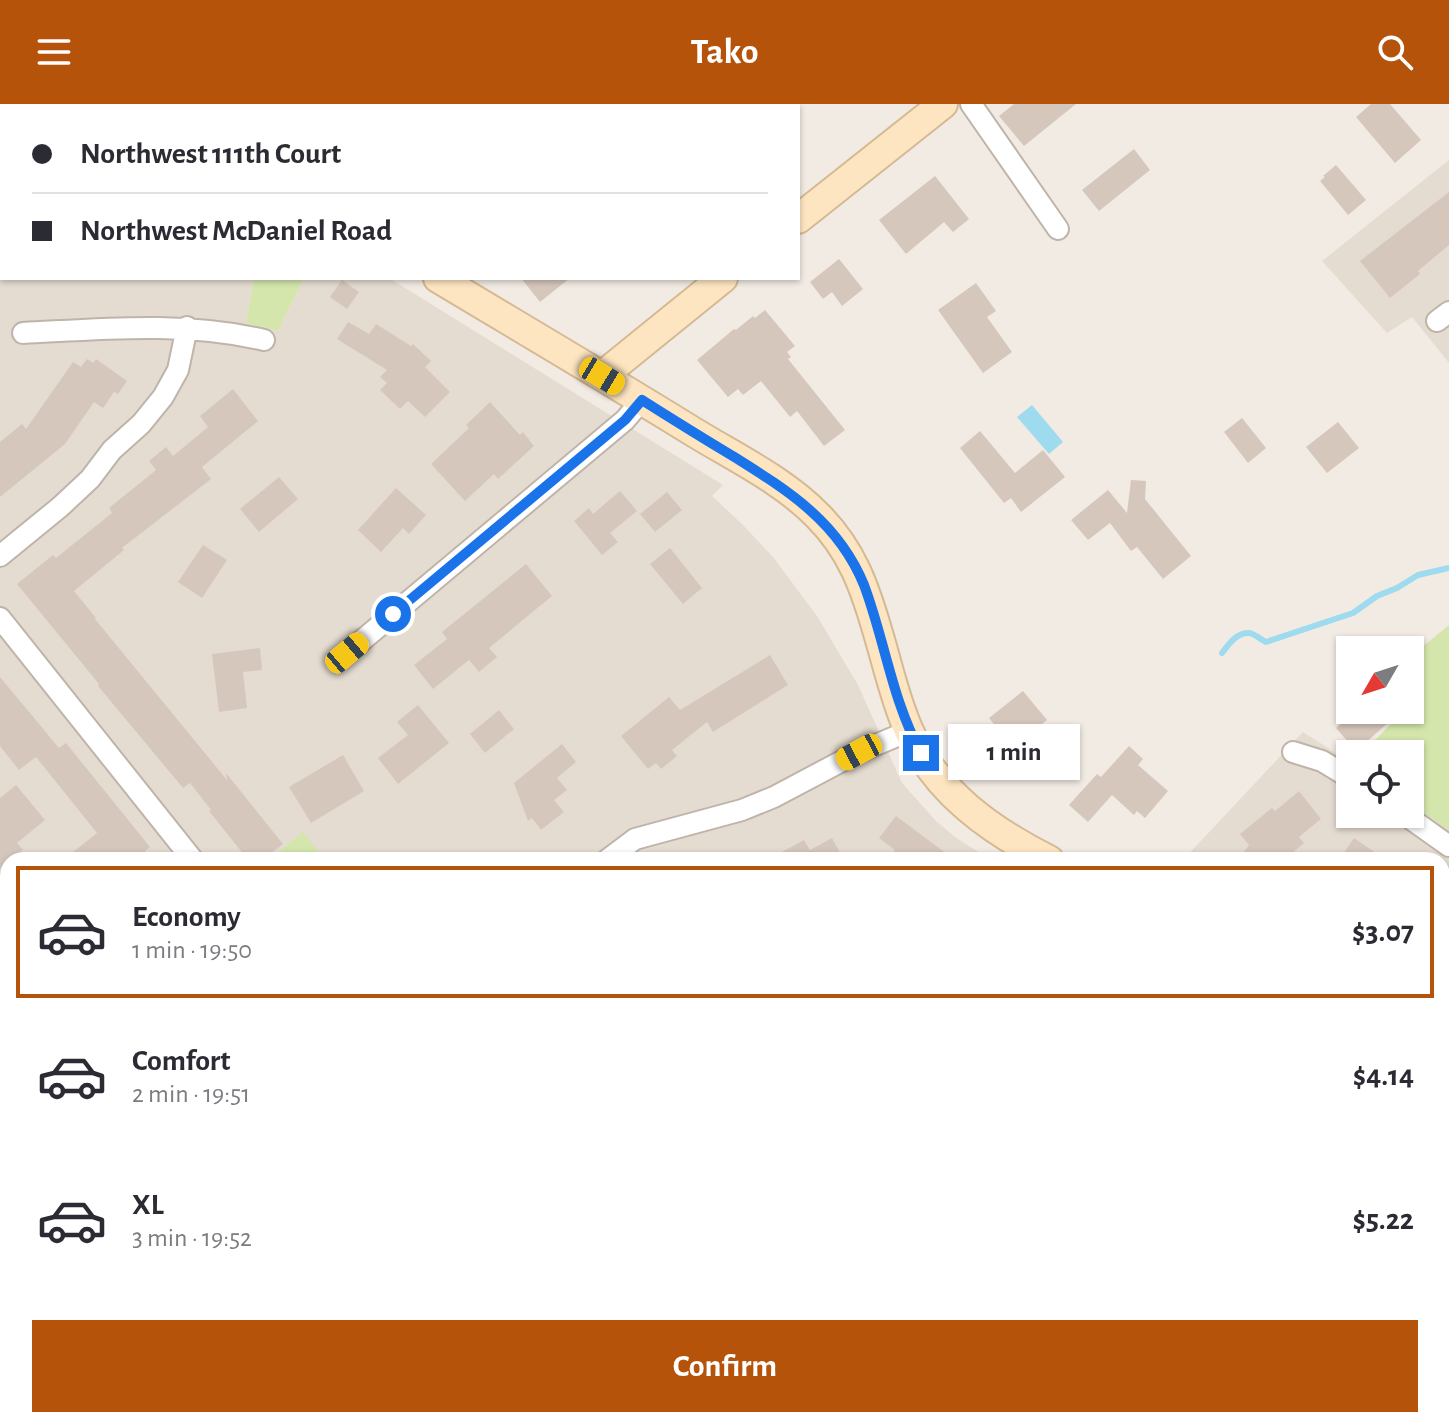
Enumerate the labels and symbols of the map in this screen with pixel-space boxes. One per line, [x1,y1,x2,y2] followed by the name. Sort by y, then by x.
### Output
[575,353,629,399] car
[375,596,411,632] route start
[321,628,373,678] car
[1336,636,1424,724] north arrow
[949,725,1081,781] callout: 1 min
[832,730,886,774] car
[903,735,939,771] route end

